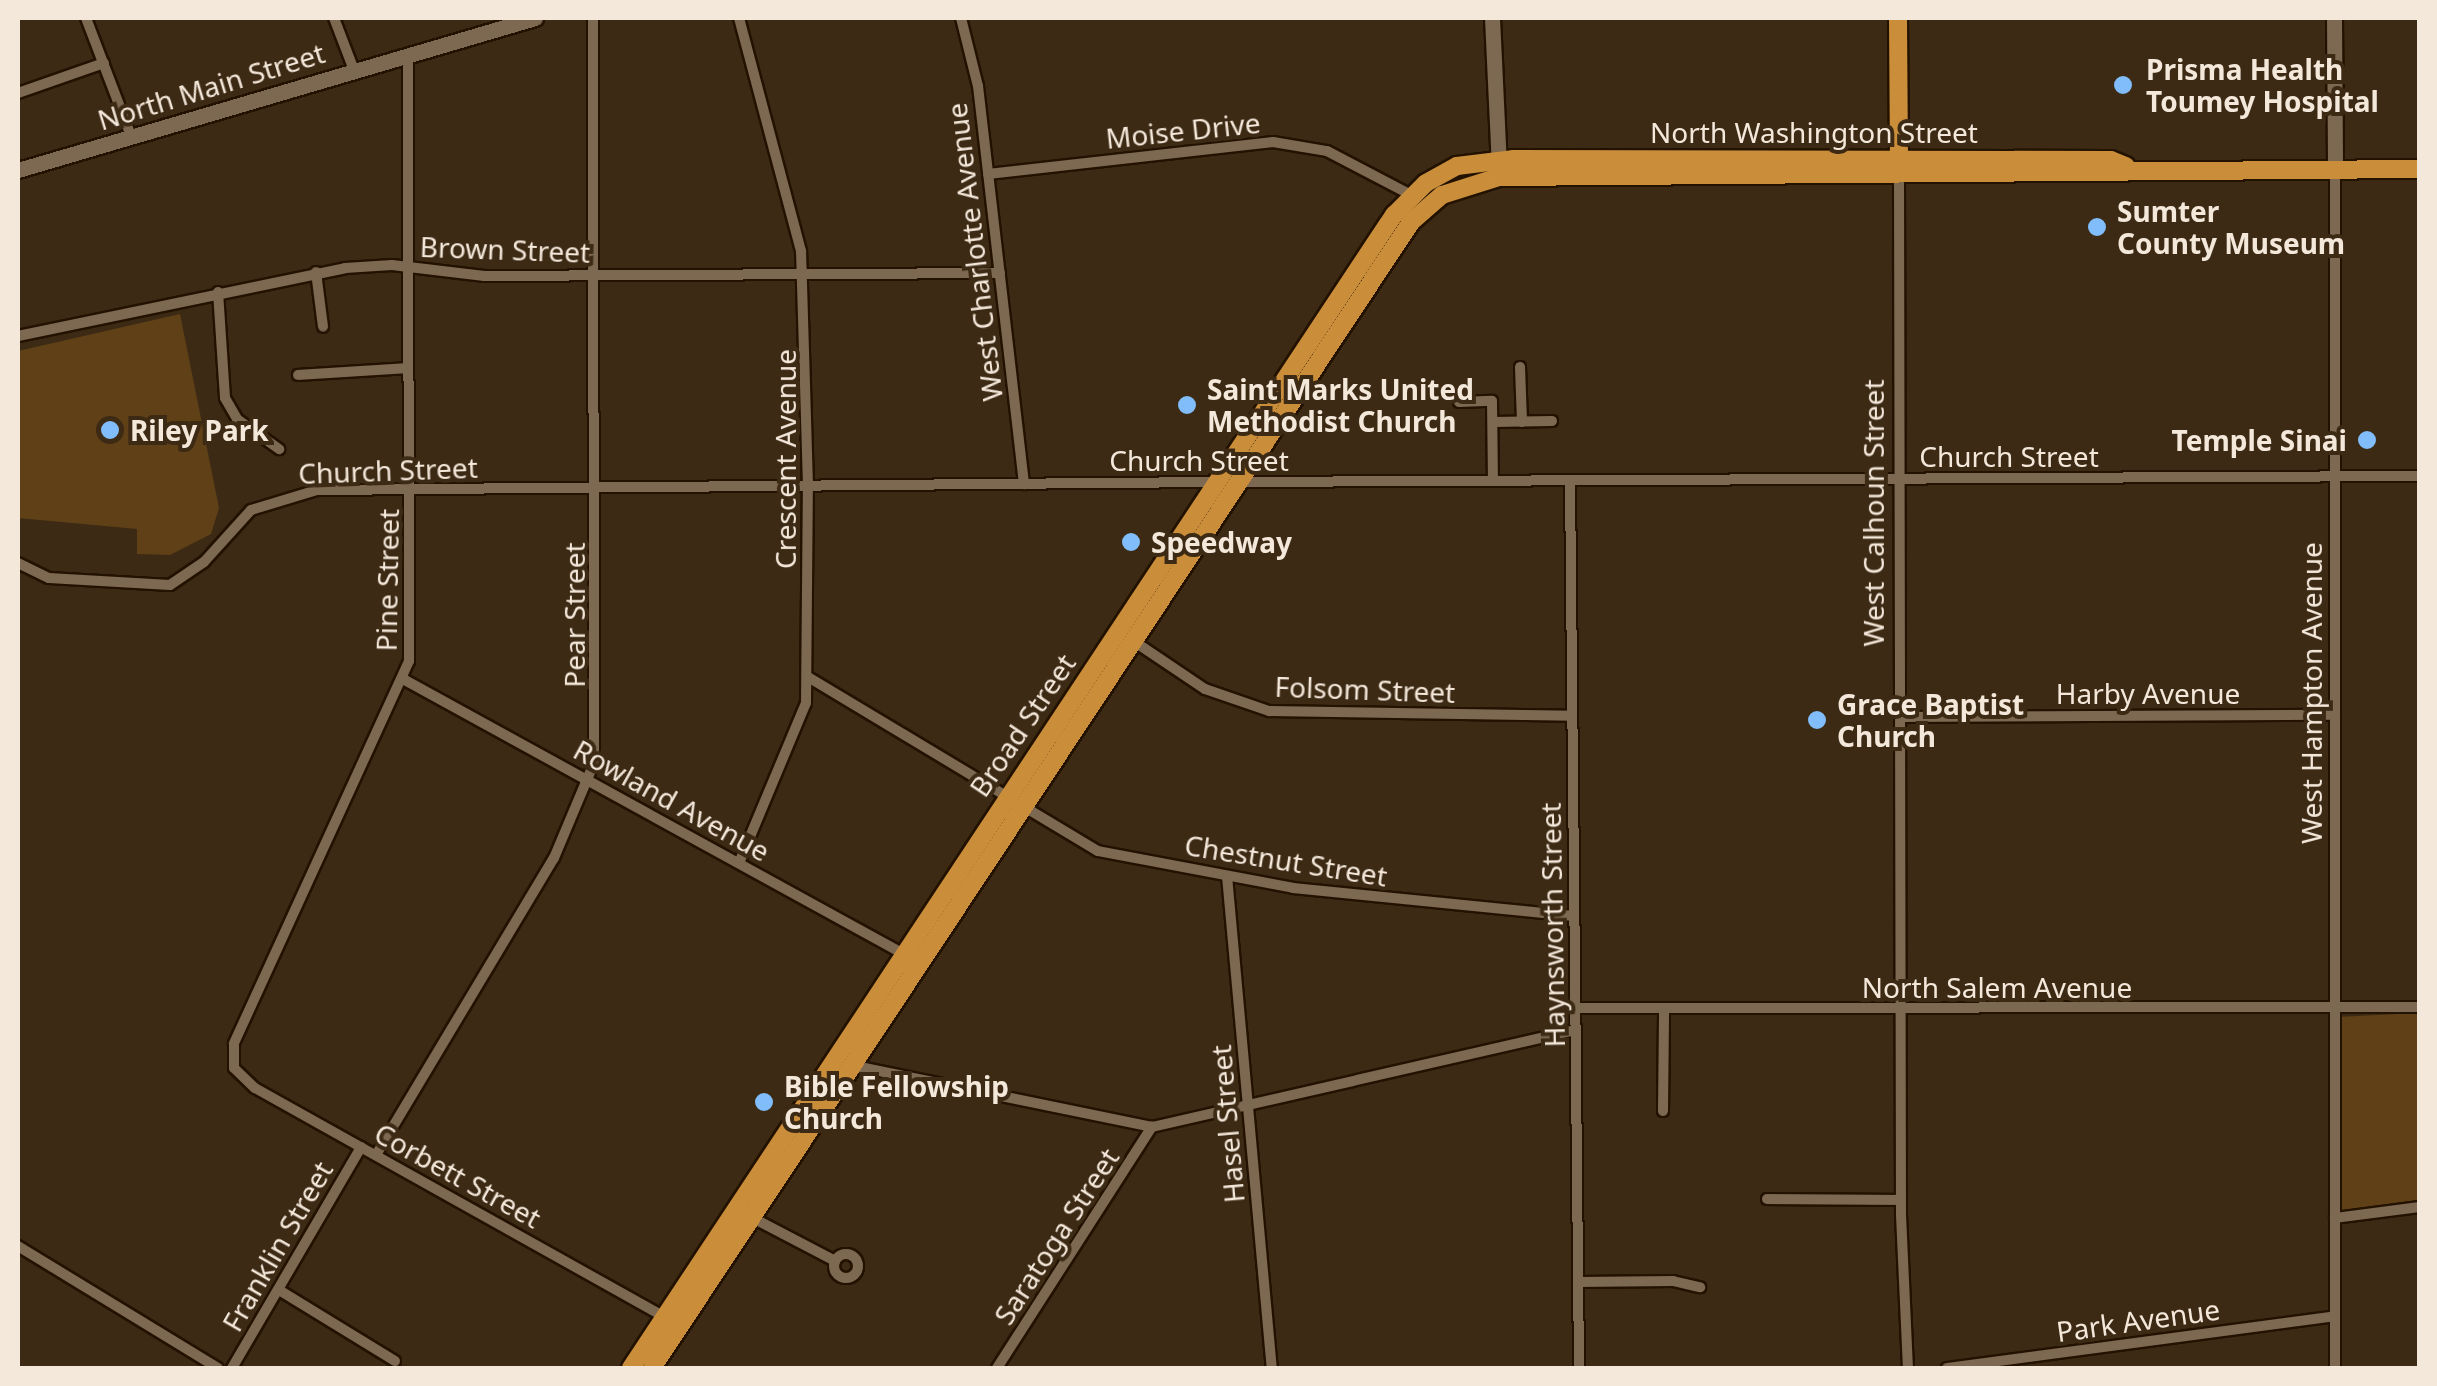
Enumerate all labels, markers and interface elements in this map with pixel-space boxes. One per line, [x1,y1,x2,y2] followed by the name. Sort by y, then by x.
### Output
[93,35,329,137] street label: North Main Street
[2146,52,2379,118] place label: Prisma Health Toumey Hospital
[2110,72,2136,98] marker: Prisma Health Toumey Hospital
[939,101,1009,403] street label: West Charlotte Avenue
[1104,105,1262,155] street label: Moise Drive
[1650,115,1978,149] street label: North Washington Street
[2117,194,2345,260] place label: Sumter County Museum
[2086,216,2108,238] marker: Sumter County Museum
[419,229,591,269] street label: Brown Street
[768,349,802,569] street label: Crescent Avenue
[1207,372,1474,438] place label: Saint Marks United Methodist Church
[1856,379,1890,647] street label: West Calhoun Street
[1176,394,1198,416] marker: Saint Marks United Methodist Church
[130,413,269,447] place label: Riley Park
[99,419,121,441] marker: Riley Park
[2172,423,2347,457] place label: Temple Sinai
[2356,429,2378,451] marker: Temple Sinai
[1919,439,2099,473] street label: Church Street
[1109,443,1289,477] street label: Church Street
[298,450,478,490] street label: Church Street
[369,508,405,652] street label: Pine Street
[1151,525,1292,559] place label: Speedway
[1120,531,1142,553] marker: Speedway
[557,542,591,688] street label: Pear Street
[2294,542,2328,844] street label: West Hampton Avenue
[962,647,1082,803] street label: Broad Street
[1274,669,1456,709] street label: Folsom Street
[2056,676,2240,710] street label: Harby Avenue
[1837,687,2024,753] place label: Grace Baptist Church
[1806,709,1828,731] marker: Grace Baptist Church
[568,732,776,868] street label: Rowland Avenue
[1533,802,1571,1048] street label: Haynsworth Street
[1182,827,1390,893] street label: Chestnut Street
[1862,970,2132,1004] street label: North Salem Avenue
[1203,1044,1251,1204] street label: Hasel Street
[784,1069,1009,1135] place label: Bible Fellowship Church
[753,1091,775,1113] marker: Bible Fellowship Church
[369,1115,547,1235] street label: Corbett Street
[987,1142,1125,1330] street label: Saratoga Street
[215,1155,339,1337] street label: Franklin Street
[2054,1292,2222,1348] street label: Park Avenue

